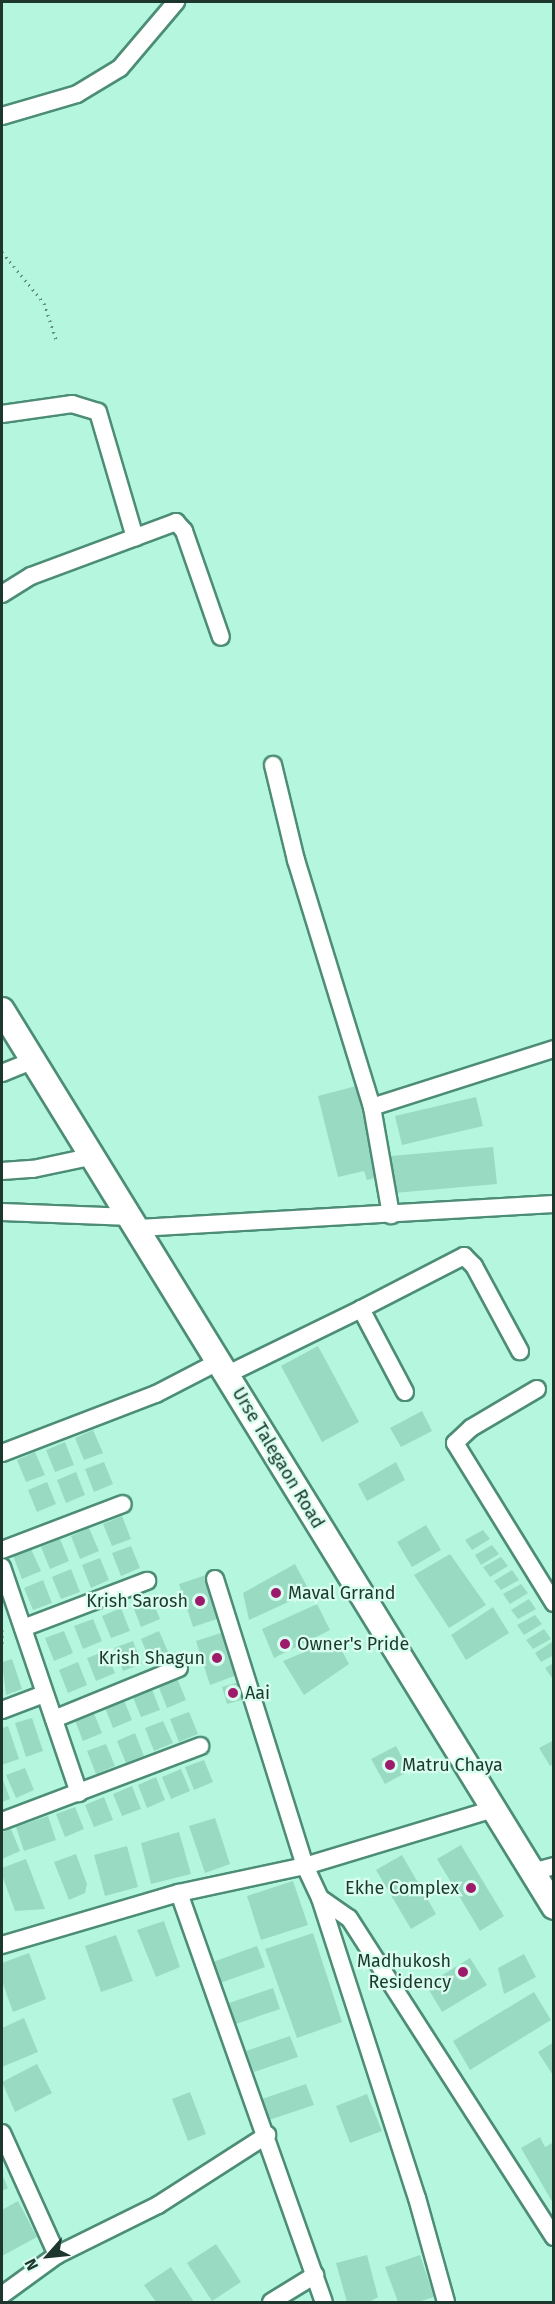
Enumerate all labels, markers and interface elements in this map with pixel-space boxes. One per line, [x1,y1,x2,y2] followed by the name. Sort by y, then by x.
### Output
[227,1384,329,1532] street label: Urse Talegaon Road
[288,1582,395,1604] place label: Maval Grrand
[269,1586,283,1600] marker: Maval Grrand
[86,1590,188,1612] place label: Krish Sarosh
[193,1594,207,1608] marker: Krish Sarosh
[297,1633,409,1655] place label: Owner's Pride
[278,1637,292,1651] marker: Owner's Pride
[98,1647,205,1669] place label: Krish Shagun
[210,1651,224,1665] marker: Krish Shagun
[245,1682,270,1704] place label: Aai
[226,1686,240,1700] marker: Aai
[402,1754,503,1776] place label: Matru Chaya
[383,1758,397,1772] marker: Matru Chaya
[345,1877,459,1899] place label: Ekhe Complex
[464,1881,478,1895] marker: Ekhe Complex
[357,1951,451,1994] place label: Madhukosh Residency
[456,1965,470,1979] marker: Madhukosh Residency
[18,2226,78,2286] north arrow
[21,2255,42,2273] text: N

